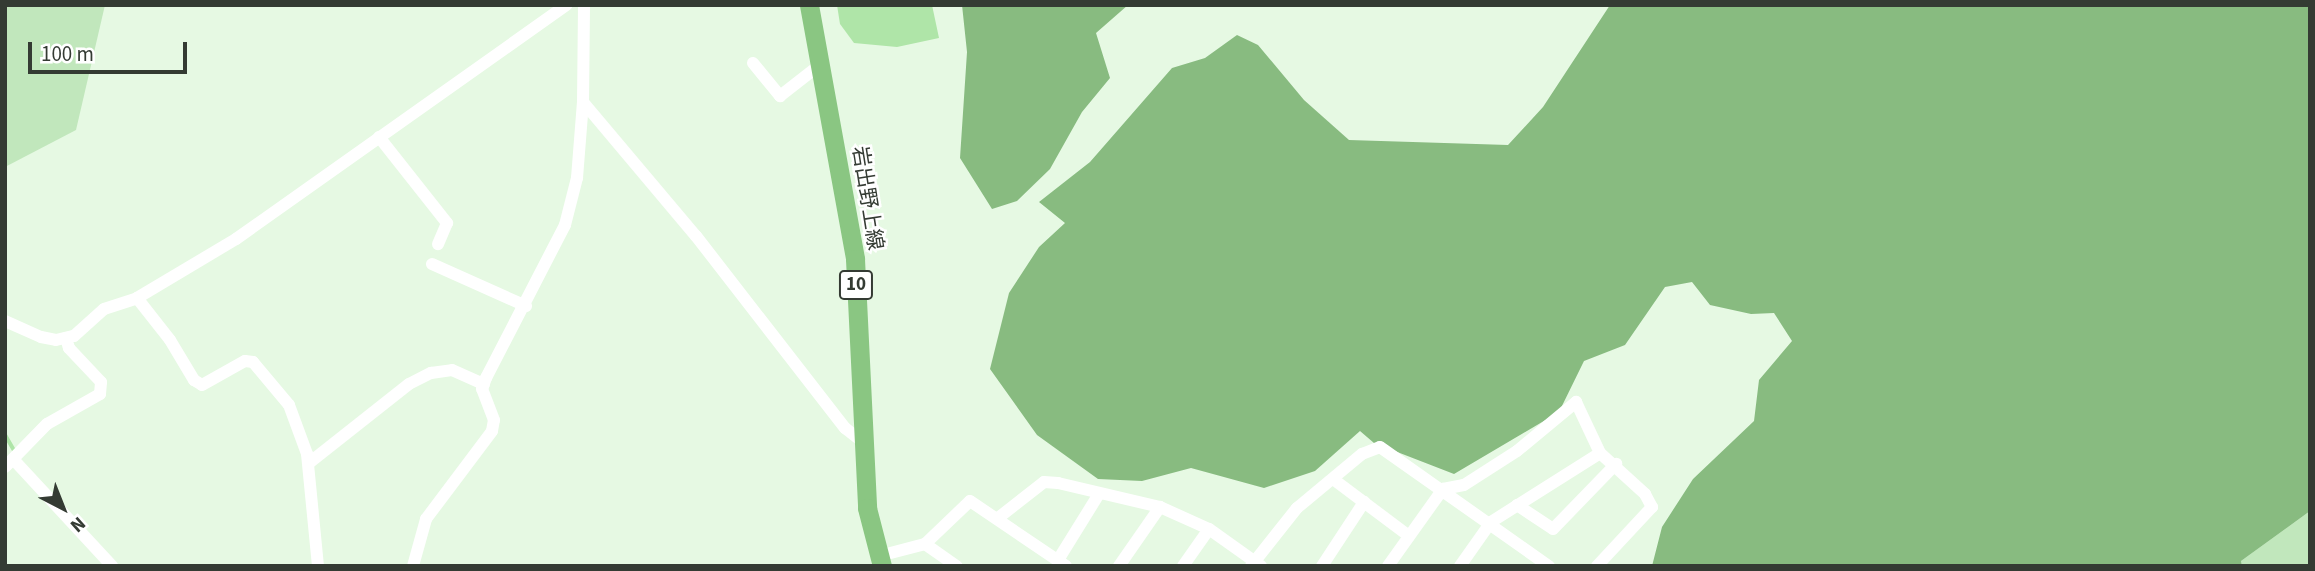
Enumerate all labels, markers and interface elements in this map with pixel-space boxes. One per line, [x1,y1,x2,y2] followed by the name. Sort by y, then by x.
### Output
[32,28,191,72] scale bar
[41,39,94,69] text: 100 m
[847,144,889,252] street label: 岩出野上線
[838,270,874,300] road number: 10
[28,473,98,543] north arrow
[64,510,91,538] text: N

